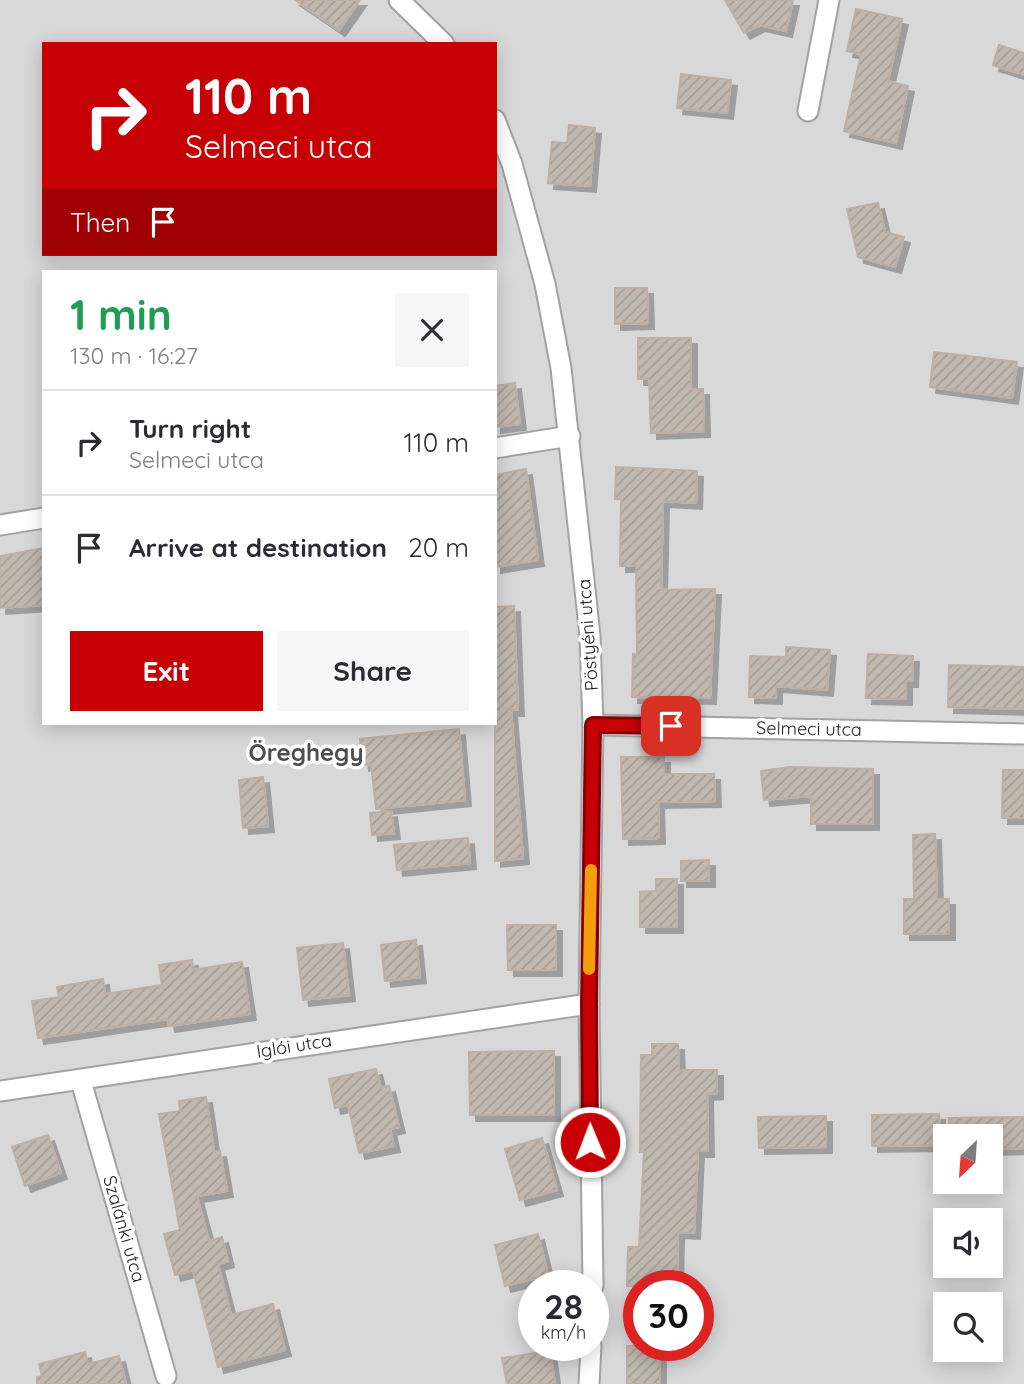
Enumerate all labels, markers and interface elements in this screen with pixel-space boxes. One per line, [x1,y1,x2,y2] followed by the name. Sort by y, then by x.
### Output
[185,65,312,126] text: 110 m
[70,70,161,161] icon: right
[185,126,373,166] text: Selmeci utca
[144,203,182,241] icon: arrive
[70,206,130,239] text: Then
[70,288,172,341] text: 1 min
[395,293,469,367] button: close
[70,341,198,370] text: 130 m · 16:27
[129,412,251,445] text: Turn right
[70,424,108,462] icon: right
[403,426,469,459] text: 110 m
[129,445,264,474] text: Selmeci utca
[70,529,108,567] icon: arrive
[129,531,387,564] text: Arrive at destination
[408,531,469,564] text: 20 m
[572,578,603,692] street label: Pöstyéni utca
[70,631,263,711] button: Exit
[277,631,469,711] button: Share
[641,696,701,756] pin
[652,707,690,745] icon: arrive
[756,716,862,741] street label: Selmeci utca
[249,737,363,767] district label: Öreghegy
[255,1028,333,1063] street label: Iglói utca
[553,1105,627,1179] position arrow
[933,1124,1003,1194] north arrow
[933,1124,1003,1362] map controls
[98,1173,151,1285] street label: Szalánki utca
[933,1208,1003,1278] button: sound
[623,1270,714,1361] speed limit sign: 30
[544,1284,583,1328] text: 28
[933,1292,1003,1362] button: search
[541,1321,586,1344] text: km/h

